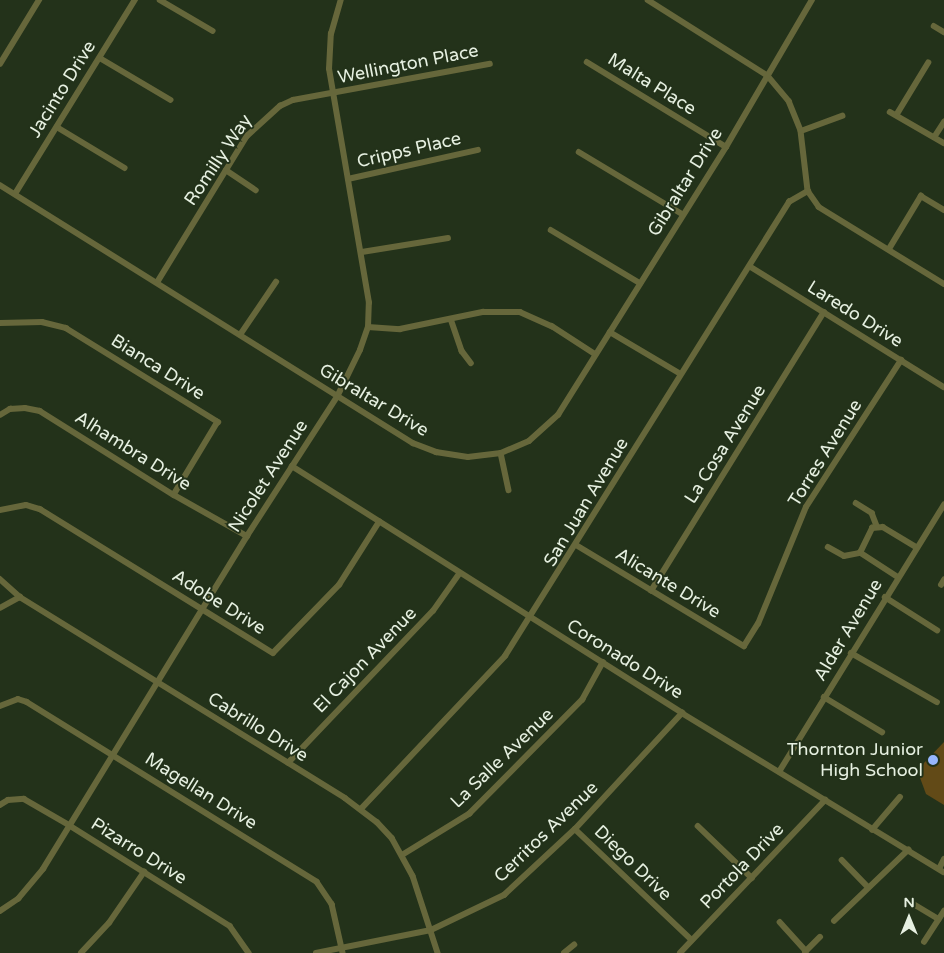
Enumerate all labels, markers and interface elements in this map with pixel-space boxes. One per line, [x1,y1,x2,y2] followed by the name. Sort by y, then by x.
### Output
[24,37,100,141] street label: Jacinto Drive
[336,40,480,88] street label: Wellington Place
[604,48,700,120] street label: Malta Place
[180,110,256,210] street label: Romilly Way
[643,124,727,240] street label: Gibraltar Drive
[355,128,463,172] street label: Cripps Place
[803,276,907,352] street label: Laredo Drive
[107,330,209,404] street label: Bianca Drive
[315,359,433,441] street label: Gibraltar Drive
[680,381,770,507] street label: La Cosa Avenue
[783,395,867,511] street label: Torres Avenue
[71,407,195,495] street label: Alhambra Drive
[224,416,312,536] street label: Nicolet Avenue
[539,434,633,570] street label: San Juan Avenue
[612,543,724,623] street label: Alicante Drive
[168,565,270,639] street label: Adobe Drive
[809,575,887,685] street label: Alder Avenue
[309,603,421,717] street label: El Cajon Avenue
[563,615,687,703] street label: Coronado Drive
[204,688,312,766] street label: Cabrillo Drive
[446,703,558,813] street label: La Salle Avenue
[787,739,923,782] place label: Thornton Junior High School
[141,748,261,834] street label: Magellan Drive
[927,754,939,766] marker: Thornton Junior High School
[490,777,602,887] street label: Cerritos Avenue
[87,813,191,889] street label: Pizarro Drive
[696,819,788,913] street label: Portola Drive
[590,821,676,905] street label: Diego Drive
[884,893,934,943] north arrow
[903,894,915,911] text: N

